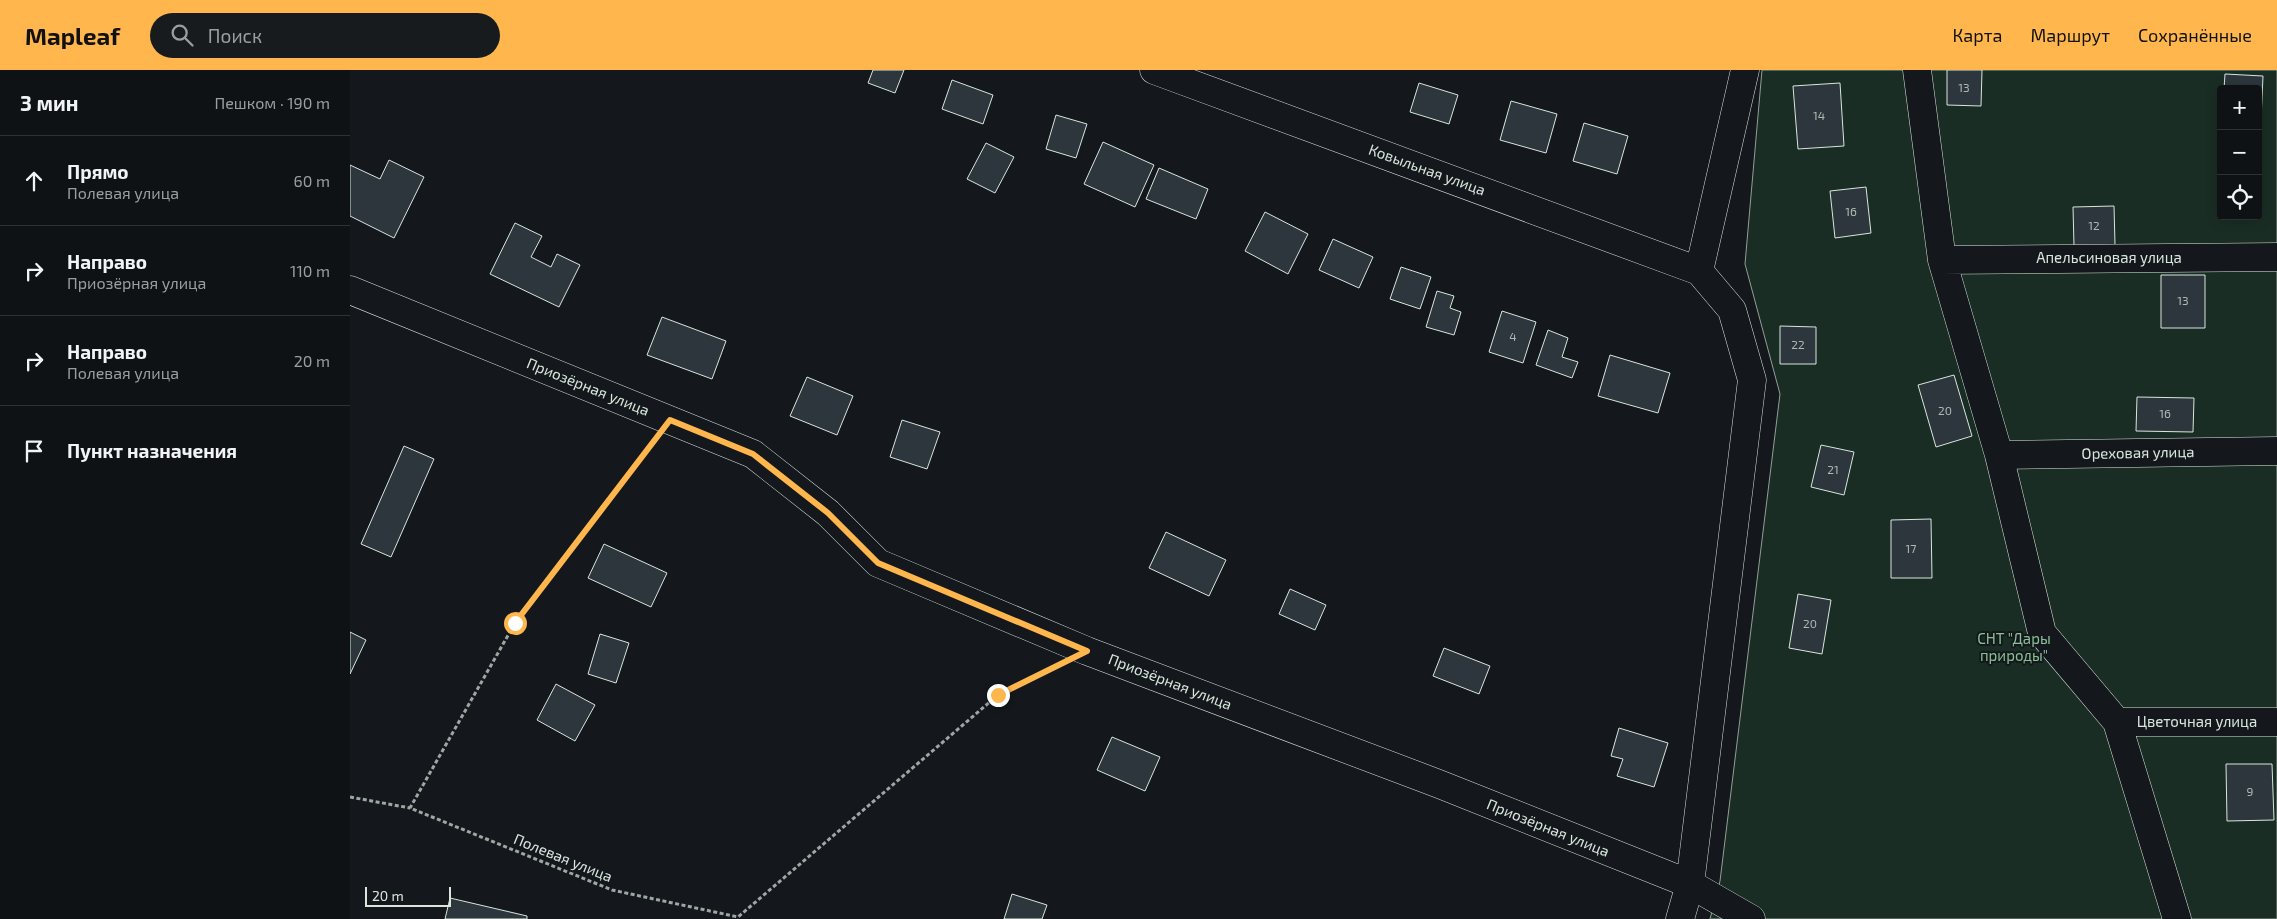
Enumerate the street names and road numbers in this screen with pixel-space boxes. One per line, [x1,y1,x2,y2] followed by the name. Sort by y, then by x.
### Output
[1366,140,1488,200] street label: Ковыльная улица
[2036,248,2182,267] street label: Апельсиновая улица
[524,353,652,420] street label: Приозёрная улица
[2081,442,2195,463] street label: Ореховая улица
[1106,649,1235,714] street label: Приозёрная улица
[2137,712,2257,731] street label: Цветочная улица
[1484,794,1612,861] street label: Приозёрная улица
[511,829,615,886] street label: Полевая улица

